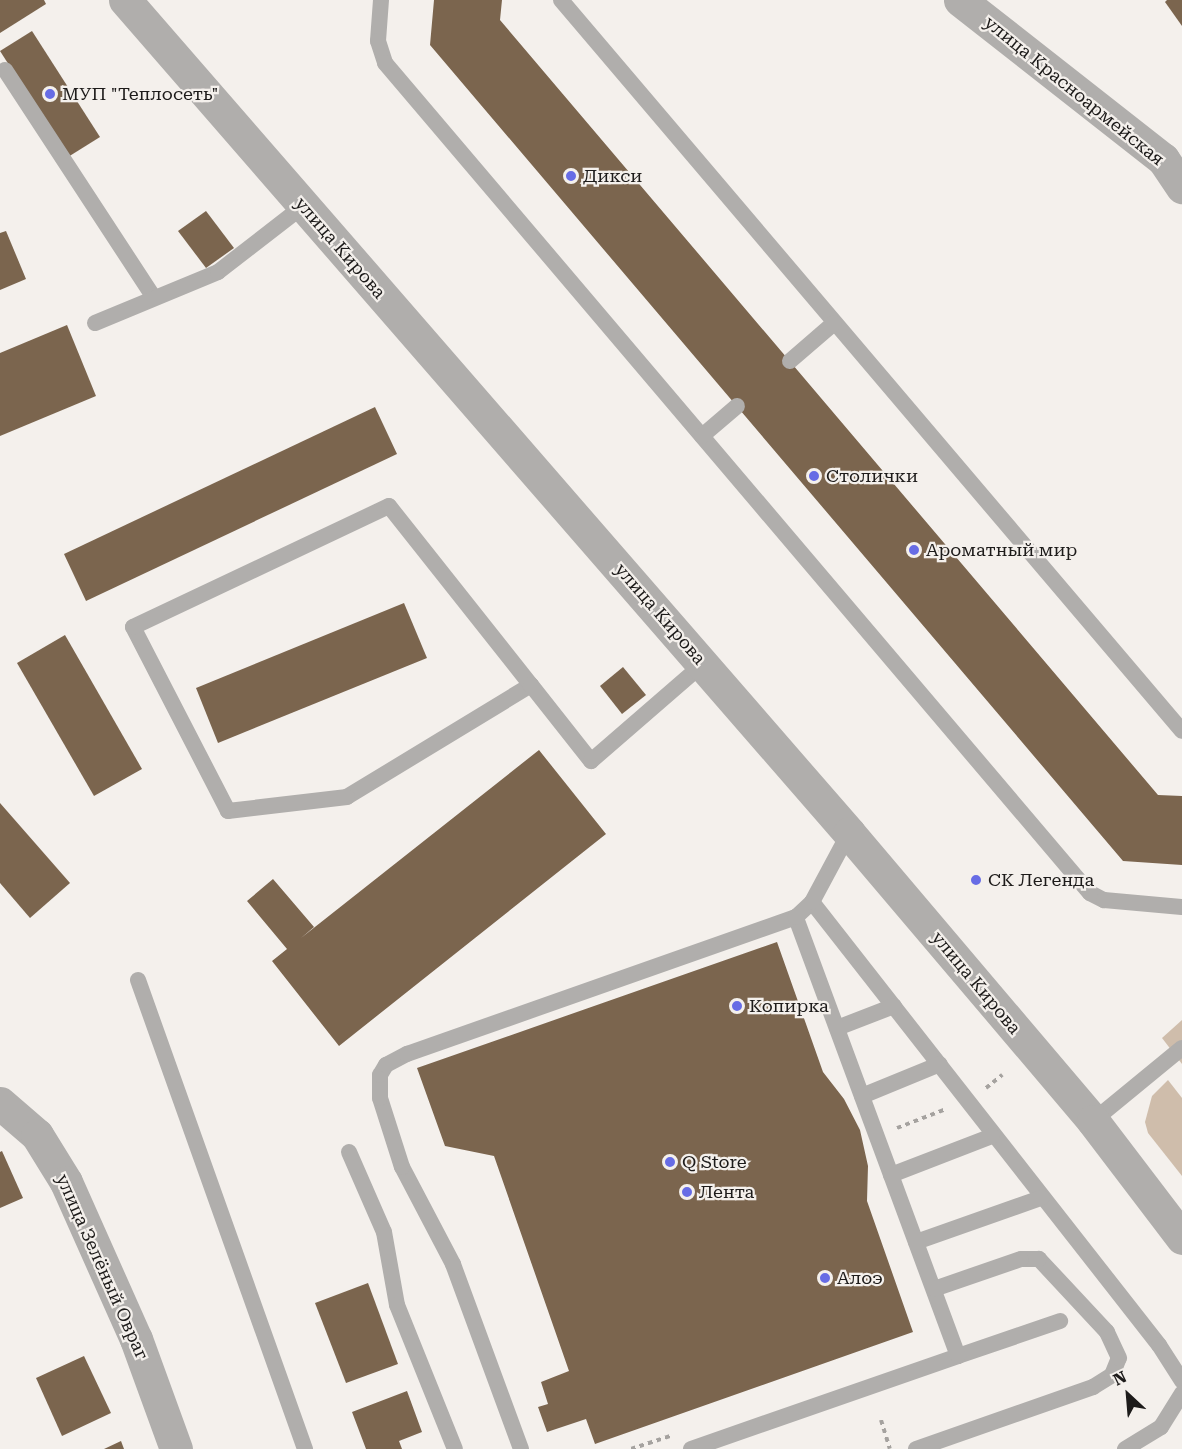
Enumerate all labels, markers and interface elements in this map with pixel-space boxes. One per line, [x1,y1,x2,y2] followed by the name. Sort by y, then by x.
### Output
[980,12,1168,170] street label: улица Красноармейская
[62,83,218,105] place label: МУП "Теплосеть"
[43,87,57,101] marker: МУП "Теплосеть"
[583,165,642,187] place label: Дикси
[564,169,578,183] marker: Дикси
[290,193,390,303] street label: улица Кирова
[826,465,918,487] place label: Столички
[807,469,821,483] marker: Столички
[926,539,1077,561] place label: Ароматный мир
[907,543,921,557] marker: Ароматный мир
[610,559,710,669] street label: улица Кирова
[988,869,1094,891] place label: СК Легенда
[969,873,983,887] marker: СК Легенда
[927,927,1025,1039] street label: улица Кирова
[749,995,829,1017] place label: Копирка
[730,999,744,1013] marker: Копирка
[682,1151,747,1173] place label: Q Store
[663,1155,677,1169] marker: Q Store
[51,1171,153,1363] street label: улица Зелёный Овраг
[699,1181,754,1203] place label: Лента
[680,1185,694,1199] marker: Лента
[837,1267,883,1289] place label: Алоэ
[818,1271,832,1285] marker: Алоэ
[1098,1365,1158,1425] north arrow
[1110,1367,1130,1390] text: N

